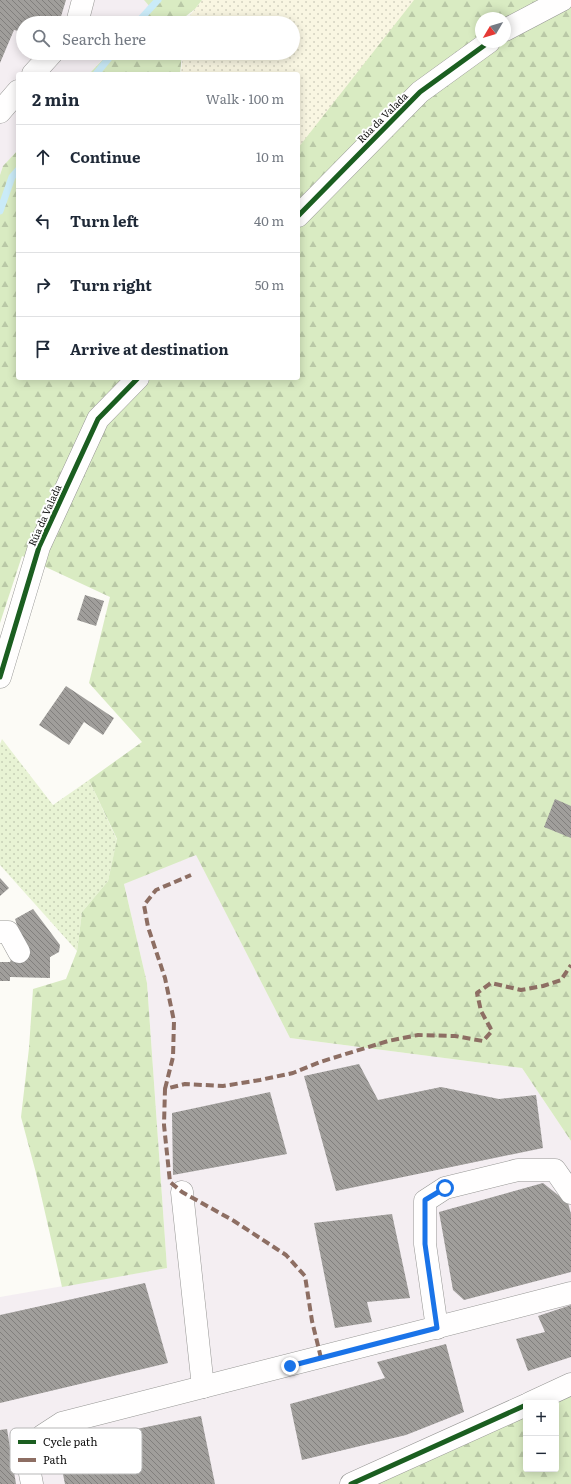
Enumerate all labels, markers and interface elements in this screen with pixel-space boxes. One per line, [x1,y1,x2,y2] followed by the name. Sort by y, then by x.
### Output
[475,12,511,48] north arrow
[16,16,300,60] search box
[30,27,52,49] icon: search
[62,27,146,50] text: Search here
[32,86,80,111] text: 2 min
[353,88,411,146] street label: Rúa da Valada
[206,89,284,108] text: Walk · 100 m
[70,145,140,168] text: Continue
[32,146,54,168] icon: ahead
[256,147,284,166] text: 10 m
[70,209,139,232] text: Turn left
[32,210,54,232] icon: left
[254,211,284,230] text: 40 m
[70,273,152,296] text: Turn right
[32,274,54,296] icon: right
[255,275,284,294] text: 50 m
[70,337,229,360] text: Arrive at destination
[32,338,54,360] icon: arrive
[24,481,65,548] street label: Rúa da Valada
[436,1179,454,1197] route start
[281,1357,299,1375] route end
[523,1400,559,1472] map controls
[523,1400,559,1436] button: +
[10,1428,142,1474] legend
[43,1433,98,1449] text: Cycle path
[523,1436,559,1472] button: −
[43,1451,67,1467] text: Path

